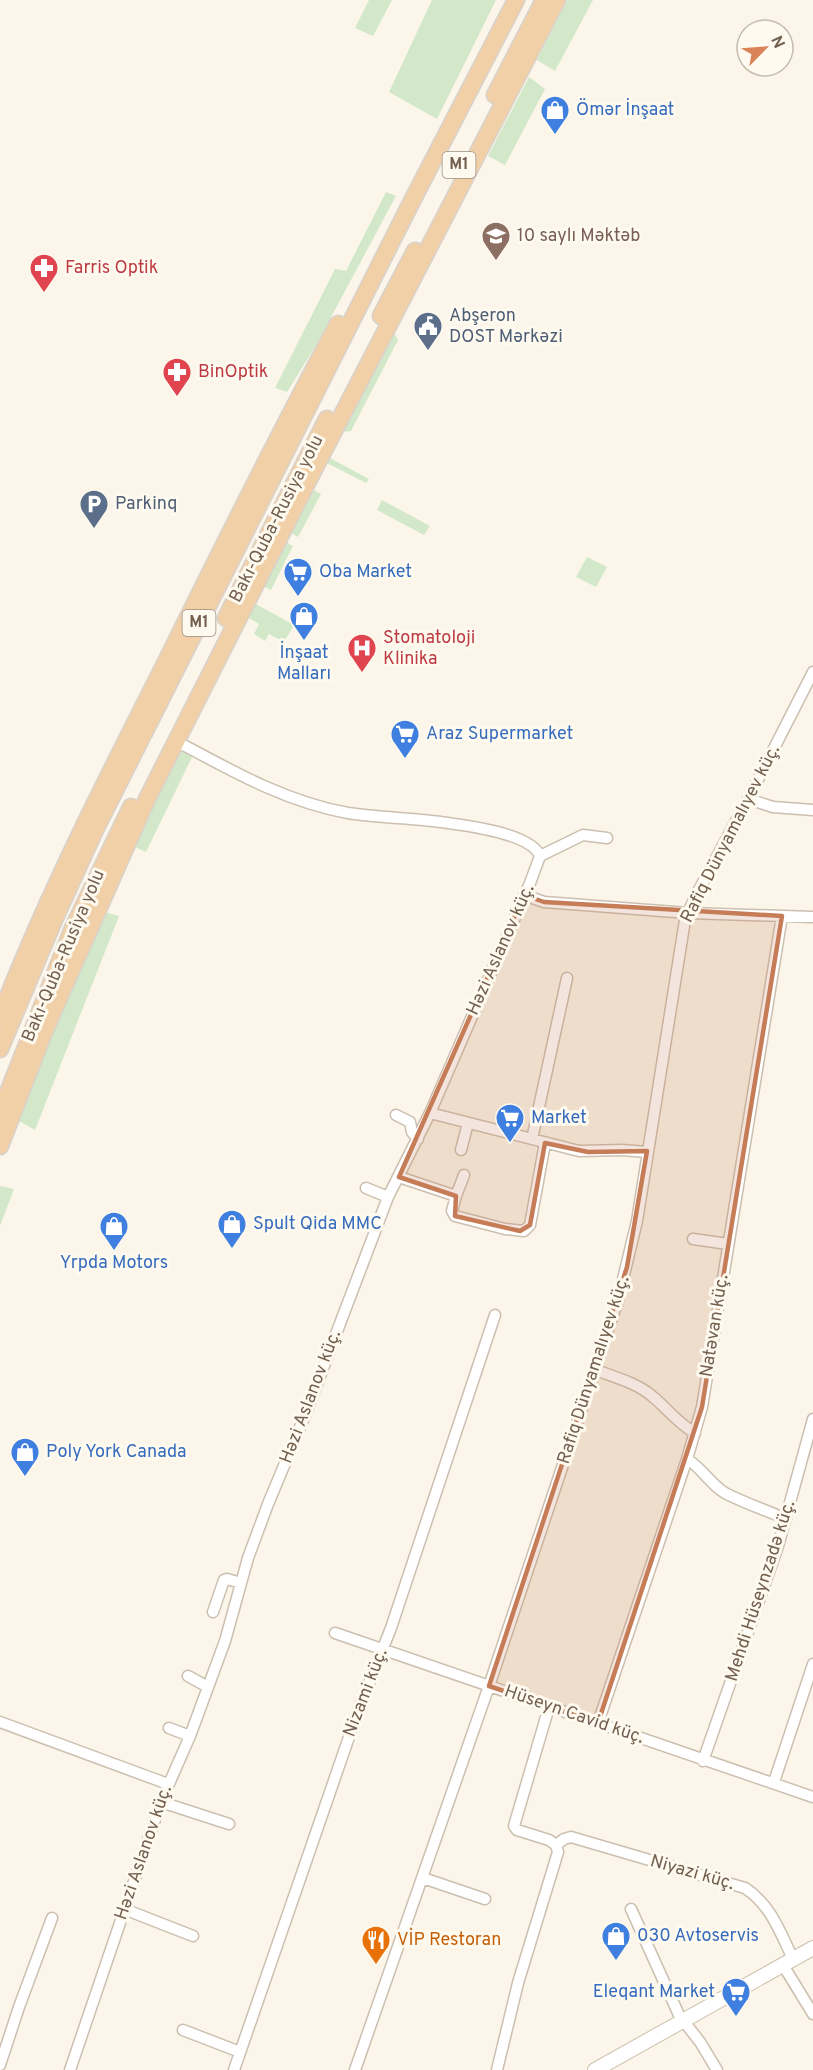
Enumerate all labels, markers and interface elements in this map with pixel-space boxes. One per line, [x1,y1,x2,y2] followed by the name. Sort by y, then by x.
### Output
[735,18,795,78] north arrow
[765,33,788,52] text: N
[539,94,571,136] shop icon: Ömər İnşaat
[576,97,674,122] place label: Ömər İnşaat
[442,152,476,178] road number: M1
[480,220,512,262] school or university icon: 10 saylı Məktəb
[517,225,640,248] place label: 10 saylı Məktəb
[28,252,60,294] pharmacy icon: Farris Optik
[65,257,158,280] place label: Farris Optik
[449,305,563,349] place label: Abşeron DOST Mərkəzi
[412,310,444,352] public building icon: Abşeron DOST Mərkəzi
[161,356,193,398] pharmacy icon: BinOptik
[198,361,268,384] place label: BinOptik
[225,431,329,607] street label: Bakı-Quba-Rusiya yolu
[78,488,110,530] parking icon: Parkinq
[115,493,177,516] place label: Parkinq
[282,556,314,598] supermarket icon: Oba Market
[319,561,412,584] place label: Oba Market
[288,600,320,642] shop icon: İnşaat Malları
[182,610,216,636] road number: M1
[383,627,475,671] place label: Stomatoloji Klinika
[346,632,378,674] hospital icon: Stomatoloji Klinika
[277,640,331,686] place label: İnşaat Malları
[389,718,421,760] supermarket icon: Araz Supermarket
[426,723,573,746] place label: Araz Supermarket
[676,741,786,927] street label: Rafiq Dünyamalıyev küç.
[17,866,111,1046] street label: Bakı-Quba-Rusiya yolu
[462,881,540,1019] street label: Həzi Aslanov küç.
[494,1102,526,1144] supermarket icon: Market
[531,1107,587,1130] place label: Market
[216,1208,248,1250] shop icon: Spult Qida MMC
[98,1210,130,1252] shop icon: Yrpda Motors
[253,1213,382,1236] place label: Spult Qida MMC
[60,1252,168,1275] place label: Yrpda Motors
[553,1273,635,1467] street label: Rafiq Dünyamalıyev küç.
[696,1273,734,1379] street label: Natəvan küç.
[275,1327,347,1467] street label: Həzi Aslanov küç.
[9,1436,41,1478] shop icon: Poly York Canada
[46,1441,187,1464] place label: Poly York Canada
[721,1497,801,1685] street label: Mehdi Hüseynzadə küç.
[339,1646,393,1740] street label: Nizami küç.
[501,1680,647,1750] street label: Hüseyn Cavid küç.
[110,1783,178,1923] street label: Həzi Aslanov küç.
[647,1850,737,1896] street label: Niyazi küç.
[600,1920,632,1962] shop icon: 030 Avtoservis
[360,1924,392,1966] restaurant icon: VİP Restoran
[637,1925,759,1948] place label: 030 Avtoservis
[397,1927,501,1952] place label: VİP Restoran
[720,1976,752,2018] supermarket icon: Eleqant Market
[593,1981,715,2004] place label: Eleqant Market

